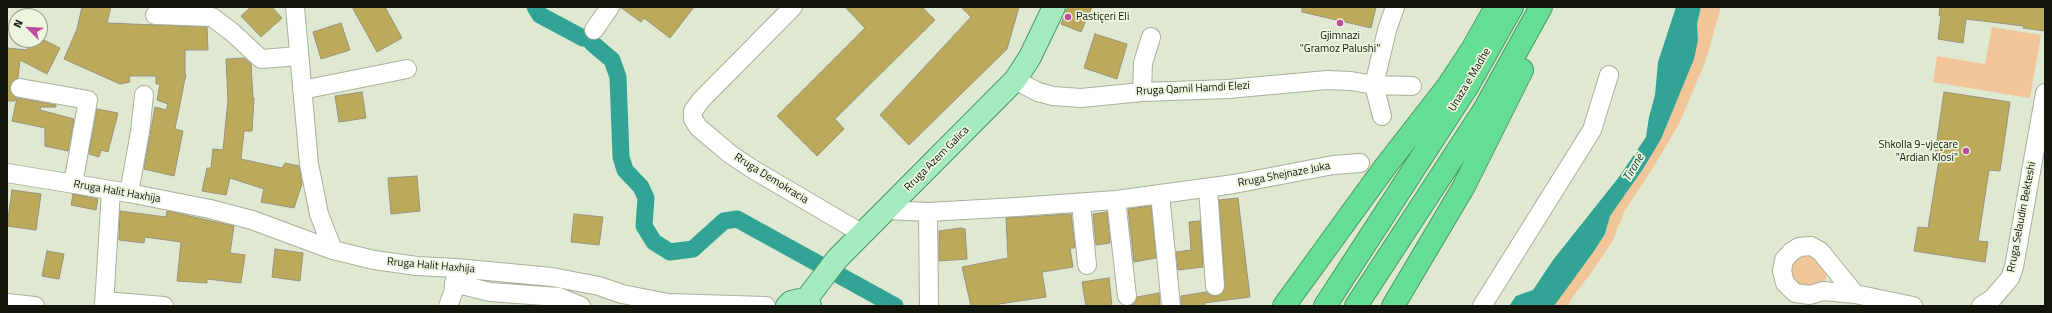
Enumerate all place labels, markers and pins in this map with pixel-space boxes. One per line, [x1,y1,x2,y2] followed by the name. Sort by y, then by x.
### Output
[1076,10,1129,24] place label: Pastiçeri Eli
[1063,12,1073,22] marker: Pastiçeri Eli
[1335,18,1345,28] marker: Gjimnazi "Gramoz Palushi"
[1300,29,1380,55] place label: Gjimnazi "Gramoz Palushi"
[1879,138,1958,164] place label: Shkolla 9-vjeçare "Ardian Klosi"
[1961,146,1971,156] marker: Shkolla 9-vjeçare "Ardian Klosi"

